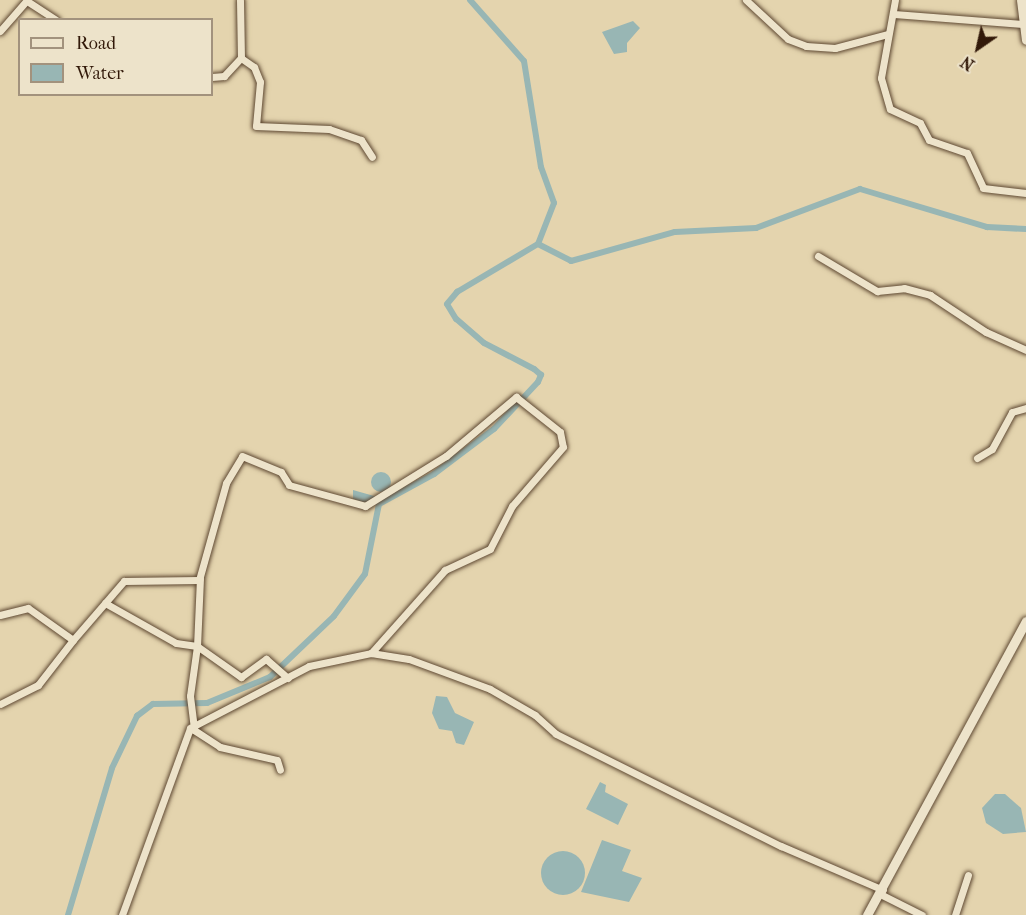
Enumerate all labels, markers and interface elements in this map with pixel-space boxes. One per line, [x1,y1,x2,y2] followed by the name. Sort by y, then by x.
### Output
[18,18,213,96] legend
[948,18,1008,78] north arrow
[76,33,116,54] text: Road
[957,52,978,75] text: N
[76,63,124,84] text: Water

